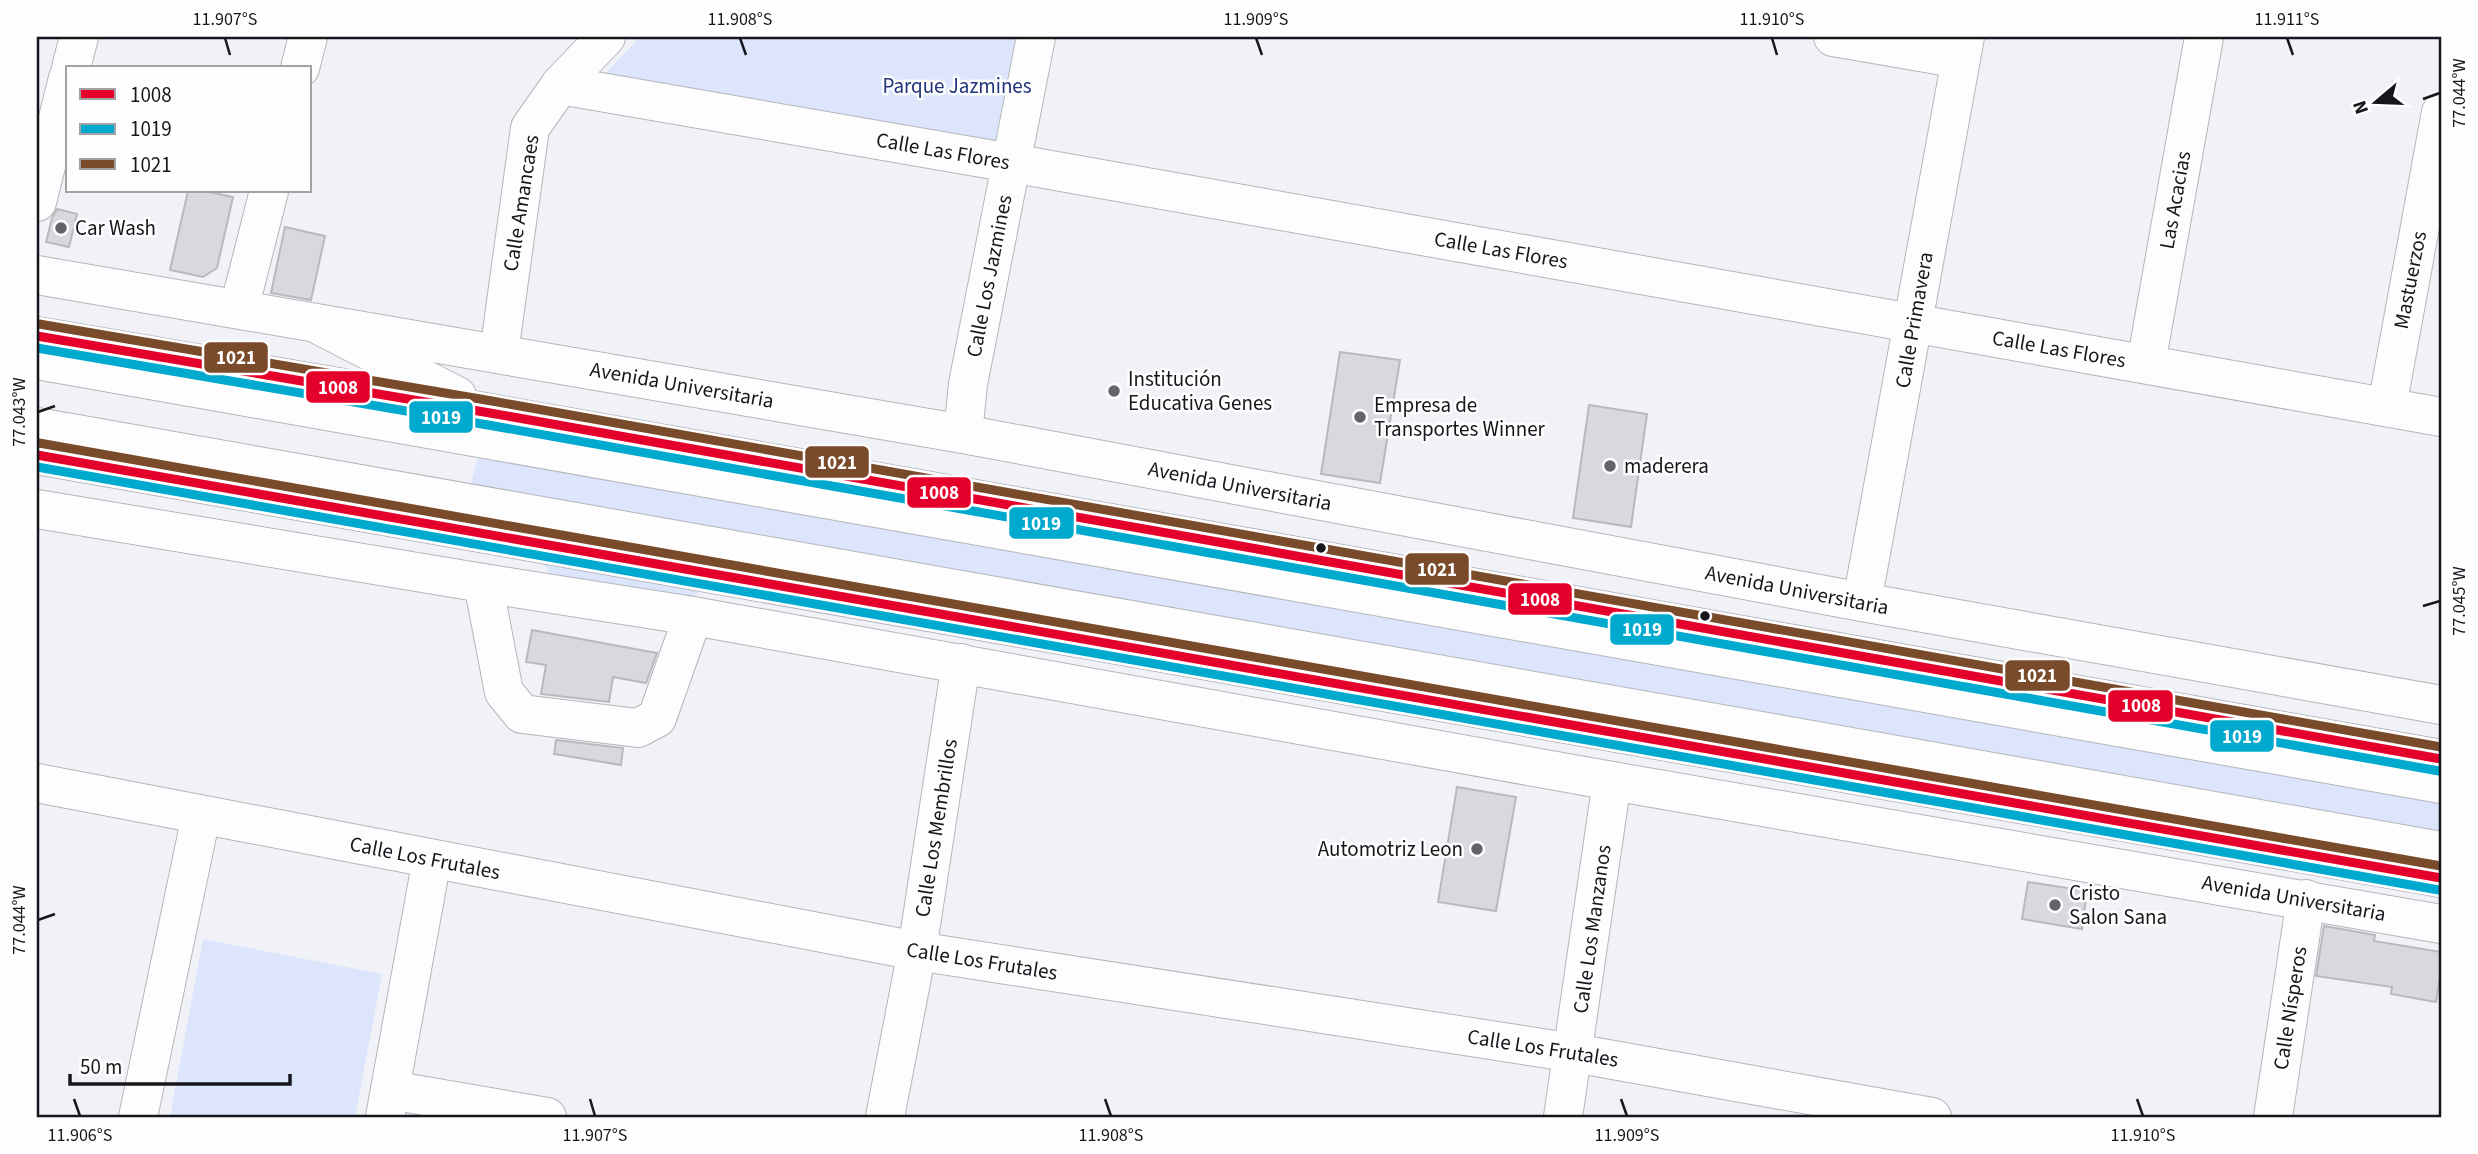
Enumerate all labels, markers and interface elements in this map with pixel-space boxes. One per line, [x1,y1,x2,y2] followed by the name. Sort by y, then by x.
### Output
[193,7,257,32] text: 11.907°S
[708,7,772,32] text: 11.908°S
[1224,7,1288,32] text: 11.909°S
[1740,7,1804,32] text: 11.910°S
[2255,7,2319,32] text: 11.911°S
[2447,58,2472,128] text: 77.044°W
[66,66,312,192] legend
[2342,66,2412,136] north arrow
[882,71,1032,101] park label: Parque Jazmines
[130,80,172,110] text: 1008
[2347,97,2376,117] text: N
[130,114,172,144] text: 1019
[874,124,1012,178] street label: Calle Las Flores
[495,132,547,273] street label: Calle Amancaes
[2152,148,2198,251] street label: Las Acacias
[130,150,172,180] text: 1021
[959,192,1020,360] street label: Calle Los Jazmines
[75,213,156,243] place label: Car Wash
[53,220,69,236] marker: Car Wash
[1432,223,1570,277] street label: Calle Las Flores
[2386,228,2434,332] street label: Mastuerzos
[1887,250,1941,390] street label: Calle Primavera
[1990,322,2128,376] street label: Calle Las Flores
[203,341,269,374] line badge: 1021
[216,345,256,372] text: 1021
[588,354,776,416] street label: Avenida Universitaria
[1128,364,1272,418] place label: Institución Educativa Genes
[305,370,371,404] line badge: 1008
[318,375,358,402] text: 1008
[7,377,32,447] text: 77.043°W
[1106,383,1122,399] marker: Institución Educativa Genes
[1374,390,1546,444] place label: Empresa de Transportes Winner
[408,400,474,434] line badge: 1019
[421,405,461,432] text: 1019
[1352,409,1368,425] marker: Empresa de Transportes Winner
[804,445,870,479] line badge: 1021
[817,450,857,477] text: 1021
[1624,451,1709,481] place label: maderera
[1146,454,1334,518] street label: Avenida Universitaria
[1602,458,1618,474] marker: maderera
[906,476,972,509] line badge: 1008
[919,480,959,507] text: 1008
[1008,506,1075,540] line badge: 1019
[1021,511,1061,538] text: 1019
[1314,541,1328,555] unlabelled marker
[1404,552,1470,586] line badge: 1021
[1417,557,1457,584] text: 1021
[1703,558,1891,622] street label: Avenida Universitaria
[2447,566,2472,636] text: 77.045°W
[1507,582,1573,616] line badge: 1008
[1520,587,1560,614] text: 1008
[1698,609,1712,623] unlabelled marker
[1609,613,1675,646] line badge: 1019
[1622,617,1662,644] text: 1019
[2004,659,2071,692] line badge: 1021
[2017,663,2057,690] text: 1021
[2107,689,2174,723] line badge: 1008
[2121,693,2161,720] text: 1008
[2209,719,2275,753] line badge: 1019
[2222,724,2262,751] text: 1019
[907,736,965,919] street label: Calle Los Membrillos
[347,829,503,887] street label: Calle Los Frutales
[1318,834,1463,864] place label: Automotriz Leon
[1469,841,1485,857] marker: Automotriz Leon
[1565,842,1619,1015] street label: Calle Los Manzanos
[2200,867,2388,929] street label: Avenida Universitaria
[2069,878,2167,932] place label: Cristo Salon Sana
[7,885,32,955] text: 77.044°W
[2047,897,2063,913] marker: Cristo Salon Sana
[904,934,1060,988] street label: Calle Los Frutales
[2265,944,2315,1072] street label: Calle Nísperos
[1465,1021,1621,1075] street label: Calle Los Frutales
[70,1042,290,1086] scale bar
[80,1052,122,1082] text: 50 m
[48,1123,112,1148] text: 11.906°S
[563,1123,627,1148] text: 11.907°S
[1079,1123,1143,1148] text: 11.908°S
[1595,1123,1659,1148] text: 11.909°S
[2111,1123,2175,1148] text: 11.910°S

